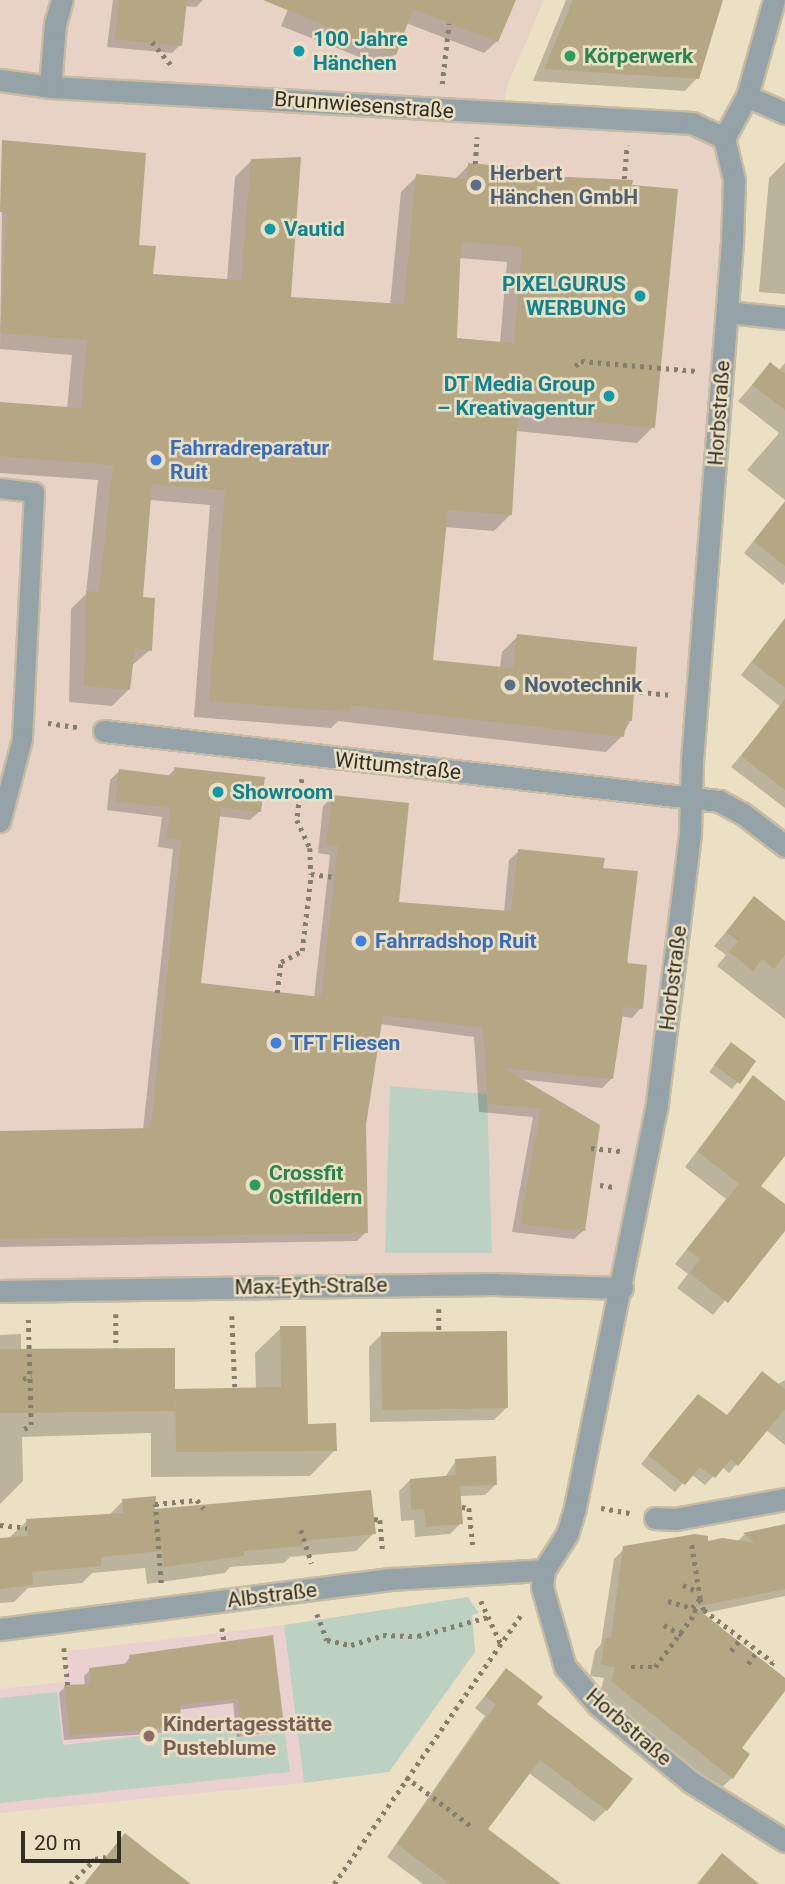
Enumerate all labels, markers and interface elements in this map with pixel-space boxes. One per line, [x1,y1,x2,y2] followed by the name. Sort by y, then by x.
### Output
[313,26,408,76] place label: 100 Jahre Hänchen
[291,43,307,59] marker: 100 Jahre Hänchen
[584,43,693,69] place label: Körperwerk
[562,48,578,64] marker: Körperwerk
[273,86,455,124] street label: Brunnwiesenstraße
[490,160,638,210] place label: Herbert Hänchen GmbH
[468,177,484,193] marker: Herbert Hänchen GmbH
[284,216,345,242] place label: Vautid
[262,221,278,237] marker: Vautid
[502,271,626,321] place label: PIXELGURUS WERBUNG
[632,288,648,304] marker: PIXELGURUS WERBUNG
[703,360,735,466] street label: Horbstraße
[437,371,595,421] place label: DT Media Group – Kreativagentur
[601,388,617,404] marker: DT Media Group – Kreativagentur
[170,435,329,485] place label: Fahrradreparatur Ruit
[148,452,164,468] marker: Fahrradreparatur Ruit
[524,672,643,698] place label: Novotechnik
[502,677,518,693] marker: Novotechnik
[334,747,462,785] street label: Wittumstraße
[232,779,333,805] place label: Showroom
[210,784,226,800] marker: Showroom
[654,924,692,1032] street label: Horbstraße
[375,928,537,954] place label: Fahrradshop Ruit
[353,933,369,949] marker: Fahrradshop Ruit
[290,1030,401,1056] place label: TFT Fliesen
[268,1035,284,1051] marker: TFT Fliesen
[269,1160,362,1210] place label: Crossfit Ostfildern
[247,1177,263,1193] marker: Crossfit Ostfildern
[234,1272,388,1300] street label: Max-Eyth-Straße
[226,1577,318,1613] street label: Albstraße
[581,1683,677,1771] street label: Horbstraße
[163,1711,332,1761] place label: Kindertagesstätte Pusteblume
[141,1728,157,1744] marker: Kindertagesstätte Pusteblume
[24,1818,124,1862] scale bar
[34,1831,81,1855] text: 20 m

